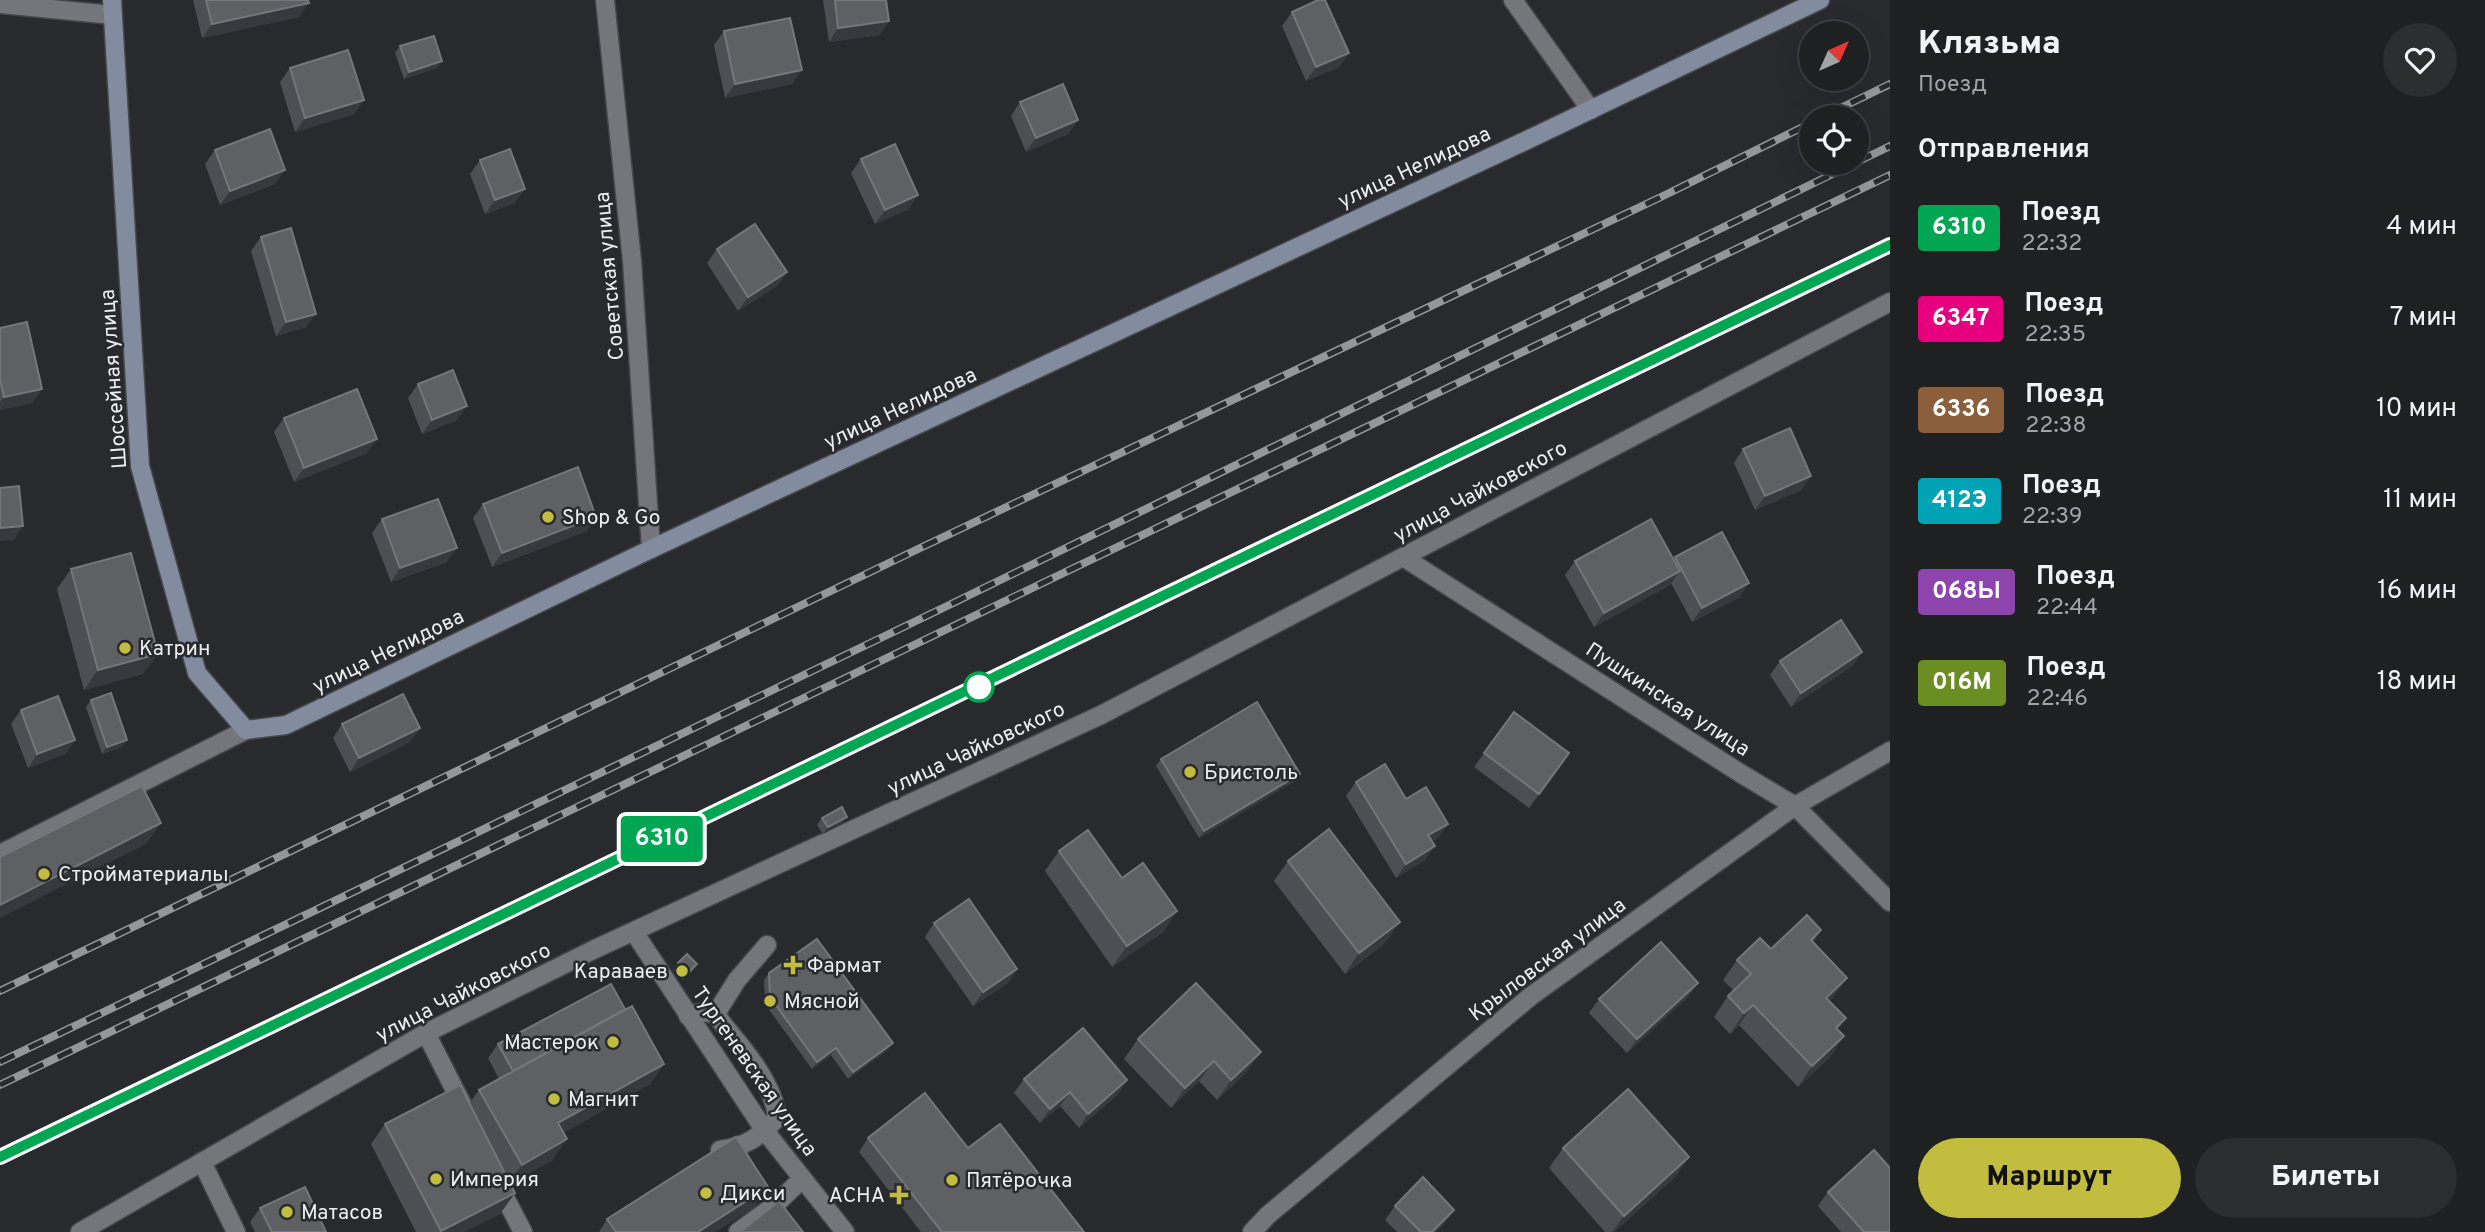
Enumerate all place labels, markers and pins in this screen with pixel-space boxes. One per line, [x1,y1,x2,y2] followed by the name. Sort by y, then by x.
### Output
[562,505,660,532] place label: Shop & Go
[540,509,556,525] marker: Shop & Go
[139,636,210,663] place label: Катрин
[117,640,133,656] marker: Катрин
[964,672,994,702] unlabelled marker
[1204,760,1298,787] place label: Бристоль
[1182,764,1198,780] marker: Бристоль
[58,862,229,889] place label: Стройматериалы
[36,866,52,882] marker: Стройматериалы
[807,953,882,980] place label: Фармат
[785,957,801,973] marker: Фармат
[574,959,668,986] place label: Караваев
[674,963,690,979] marker: Караваев
[784,989,860,1016] place label: Мясной
[762,993,778,1009] marker: Мясной
[504,1030,599,1057] place label: Мастерок
[605,1034,621,1050] marker: Мастерок
[568,1087,639,1114] place label: Магнит
[546,1091,562,1107] marker: Магнит
[450,1167,539,1194] place label: Империя
[966,1168,1072,1195] place label: Пятёрочка
[428,1171,444,1187] marker: Империя
[944,1172,960,1188] marker: Пятёрочка
[720,1181,785,1208] place label: Дикси
[829,1183,885,1210] place label: АСНА
[698,1185,714,1201] marker: Дикси
[891,1187,907,1203] marker: АСНА
[301,1200,383,1227] place label: Матасов
[279,1204,295,1220] marker: Матасов

